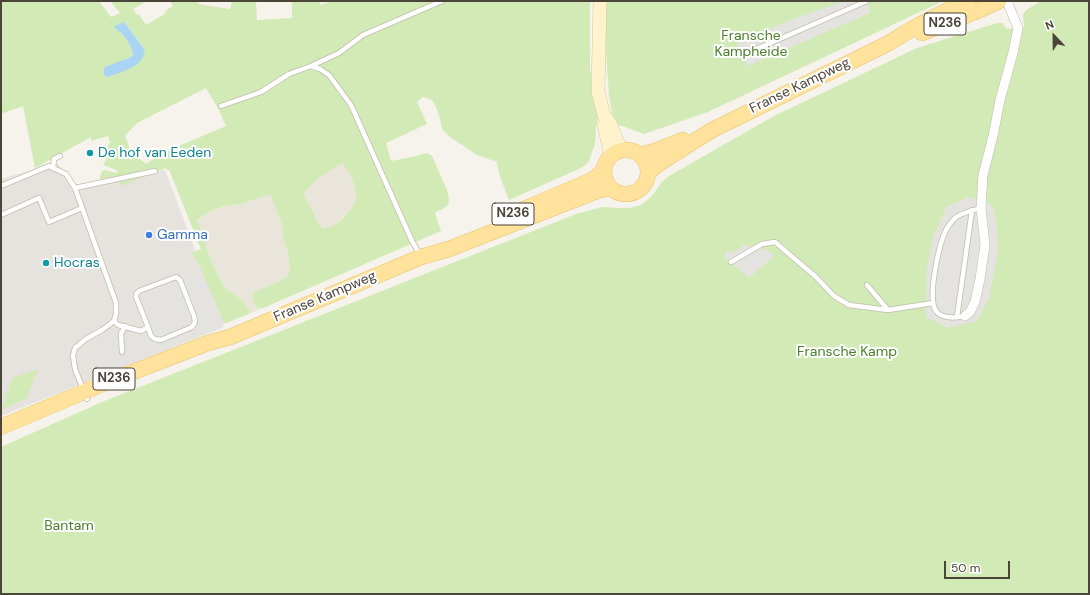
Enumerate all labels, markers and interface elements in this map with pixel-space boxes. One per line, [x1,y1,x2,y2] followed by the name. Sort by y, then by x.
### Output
[924,13,966,35] road number: N236
[1034,16,1074,56] north arrow
[1043,17,1056,33] text: N
[715,28,787,60] park label: Fransche Kampheide
[747,54,853,118] street label: Franse Kampweg
[98,145,211,161] place label: De hof van Eeden
[85,148,95,158] marker: De hof van Eeden
[492,203,534,225] road number: N236
[157,227,208,243] place label: Gamma
[144,230,154,240] marker: Gamma
[54,255,100,271] place label: Hocras
[41,258,51,268] marker: Hocras
[271,268,379,326] street label: Franse Kampweg
[797,344,897,360] park label: Fransche Kamp
[93,368,135,390] road number: N236
[44,518,94,534] park label: Bantam
[946,553,1012,579] scale bar
[951,560,980,576] text: 50 m

